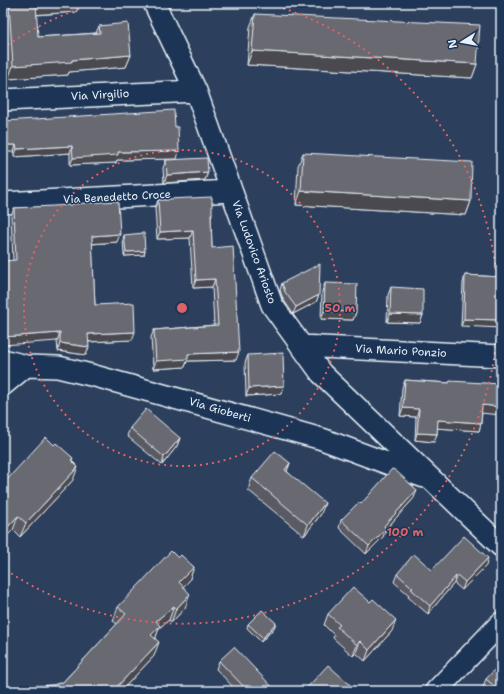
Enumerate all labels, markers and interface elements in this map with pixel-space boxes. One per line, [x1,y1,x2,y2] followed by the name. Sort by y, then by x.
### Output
[442,22,482,62] north arrow
[444,38,461,50] text: N
[70,86,130,104] street label: Via Virgilio
[63,187,171,207] street label: Via Benedetto Croce
[228,198,280,306] street label: Via Ludovico Ariosto
[325,300,356,316] text: 50 m
[175,301,189,315] centre of rings
[355,341,447,361] street label: Via Mario Ponzio
[187,394,253,426] street label: Via Gioberti
[387,524,424,540] text: 100 m

